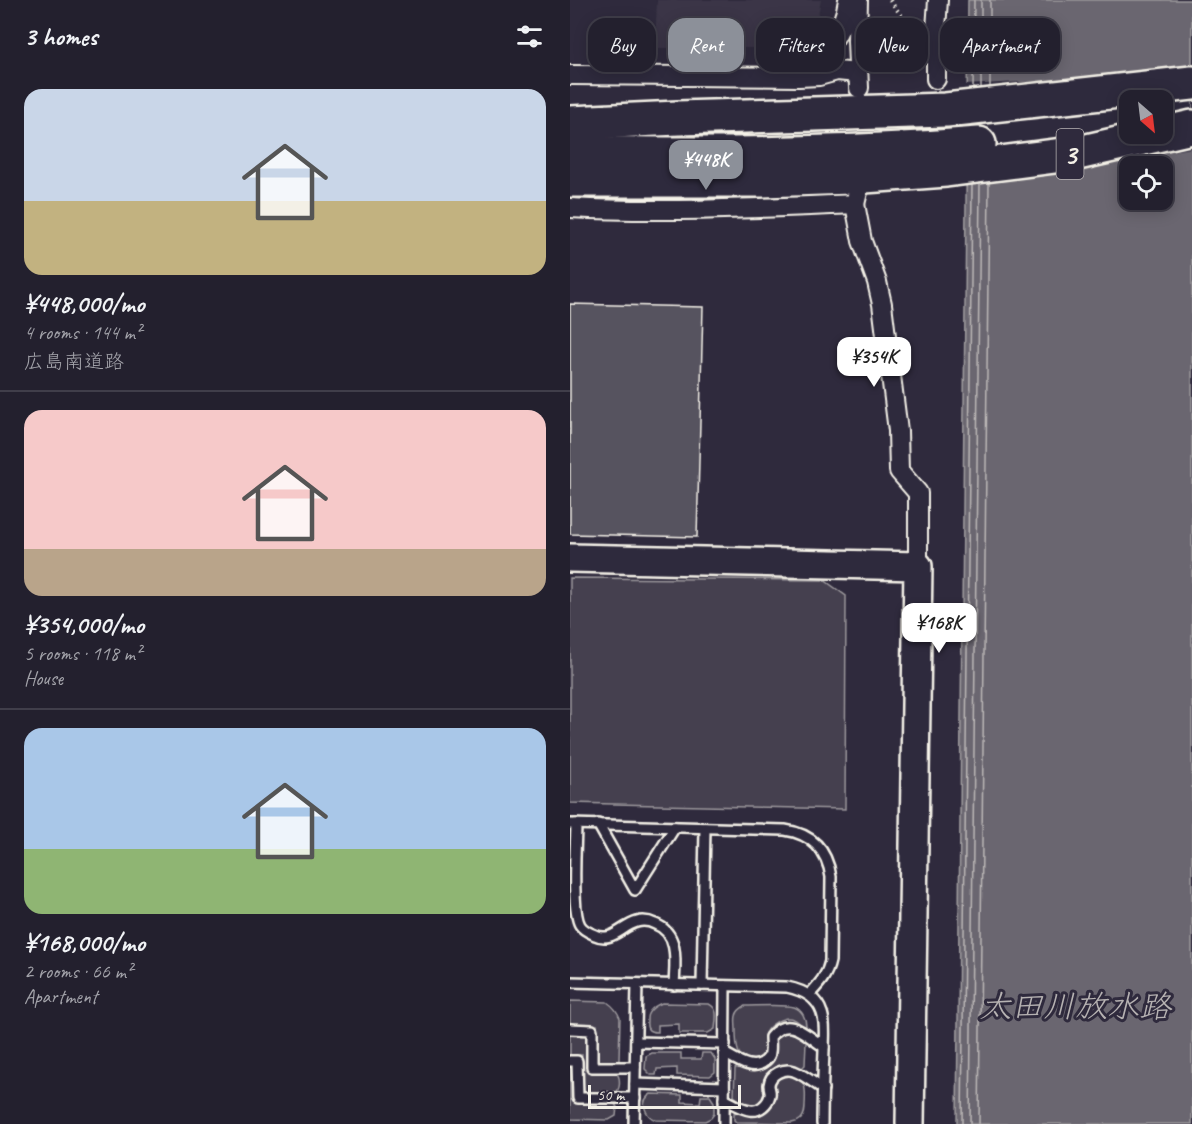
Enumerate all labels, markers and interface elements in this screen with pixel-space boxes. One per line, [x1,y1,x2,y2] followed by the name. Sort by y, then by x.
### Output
[588,18,656,72] chip: Buy
[668,18,744,72] chip: Rent
[756,18,844,72] chip: Filters
[856,18,928,72] chip: New
[940,18,1060,72] chip: Apartment
[24,20,97,53] text: 3 homes
[513,20,546,53] icon: filters
[1119,90,1173,144] north arrow
[1119,90,1173,210] map controls
[231,128,339,236] icon: home
[1056,129,1084,179] road number: 3
[664,140,748,191] pin: ¥448K
[683,147,729,172] text: ¥448K
[1119,156,1173,210] button: locate
[24,287,144,320] text: ¥448,000/mo
[24,320,141,345] text: 4 rooms · 144 m²
[832,337,916,388] pin: ¥354K
[851,344,897,369] text: ¥354K
[24,349,124,374] text: 広島南道路
[231,449,339,557] icon: home
[897,603,981,654] pin: ¥168K
[24,608,144,641] text: ¥354,000/mo
[916,610,962,635] text: ¥168K
[24,641,141,666] text: 5 rooms · 118 m²
[24,666,63,691] text: House
[231,767,339,875] icon: home
[24,926,145,959] text: ¥168,000/mo
[24,959,132,984] text: 2 rooms · 66 m²
[24,984,97,1009] text: Apartment
[979,986,1173,1027] water label: 太田川放水路
[588,1082,741,1110] scale bar
[597,1085,624,1105] text: 50 m

